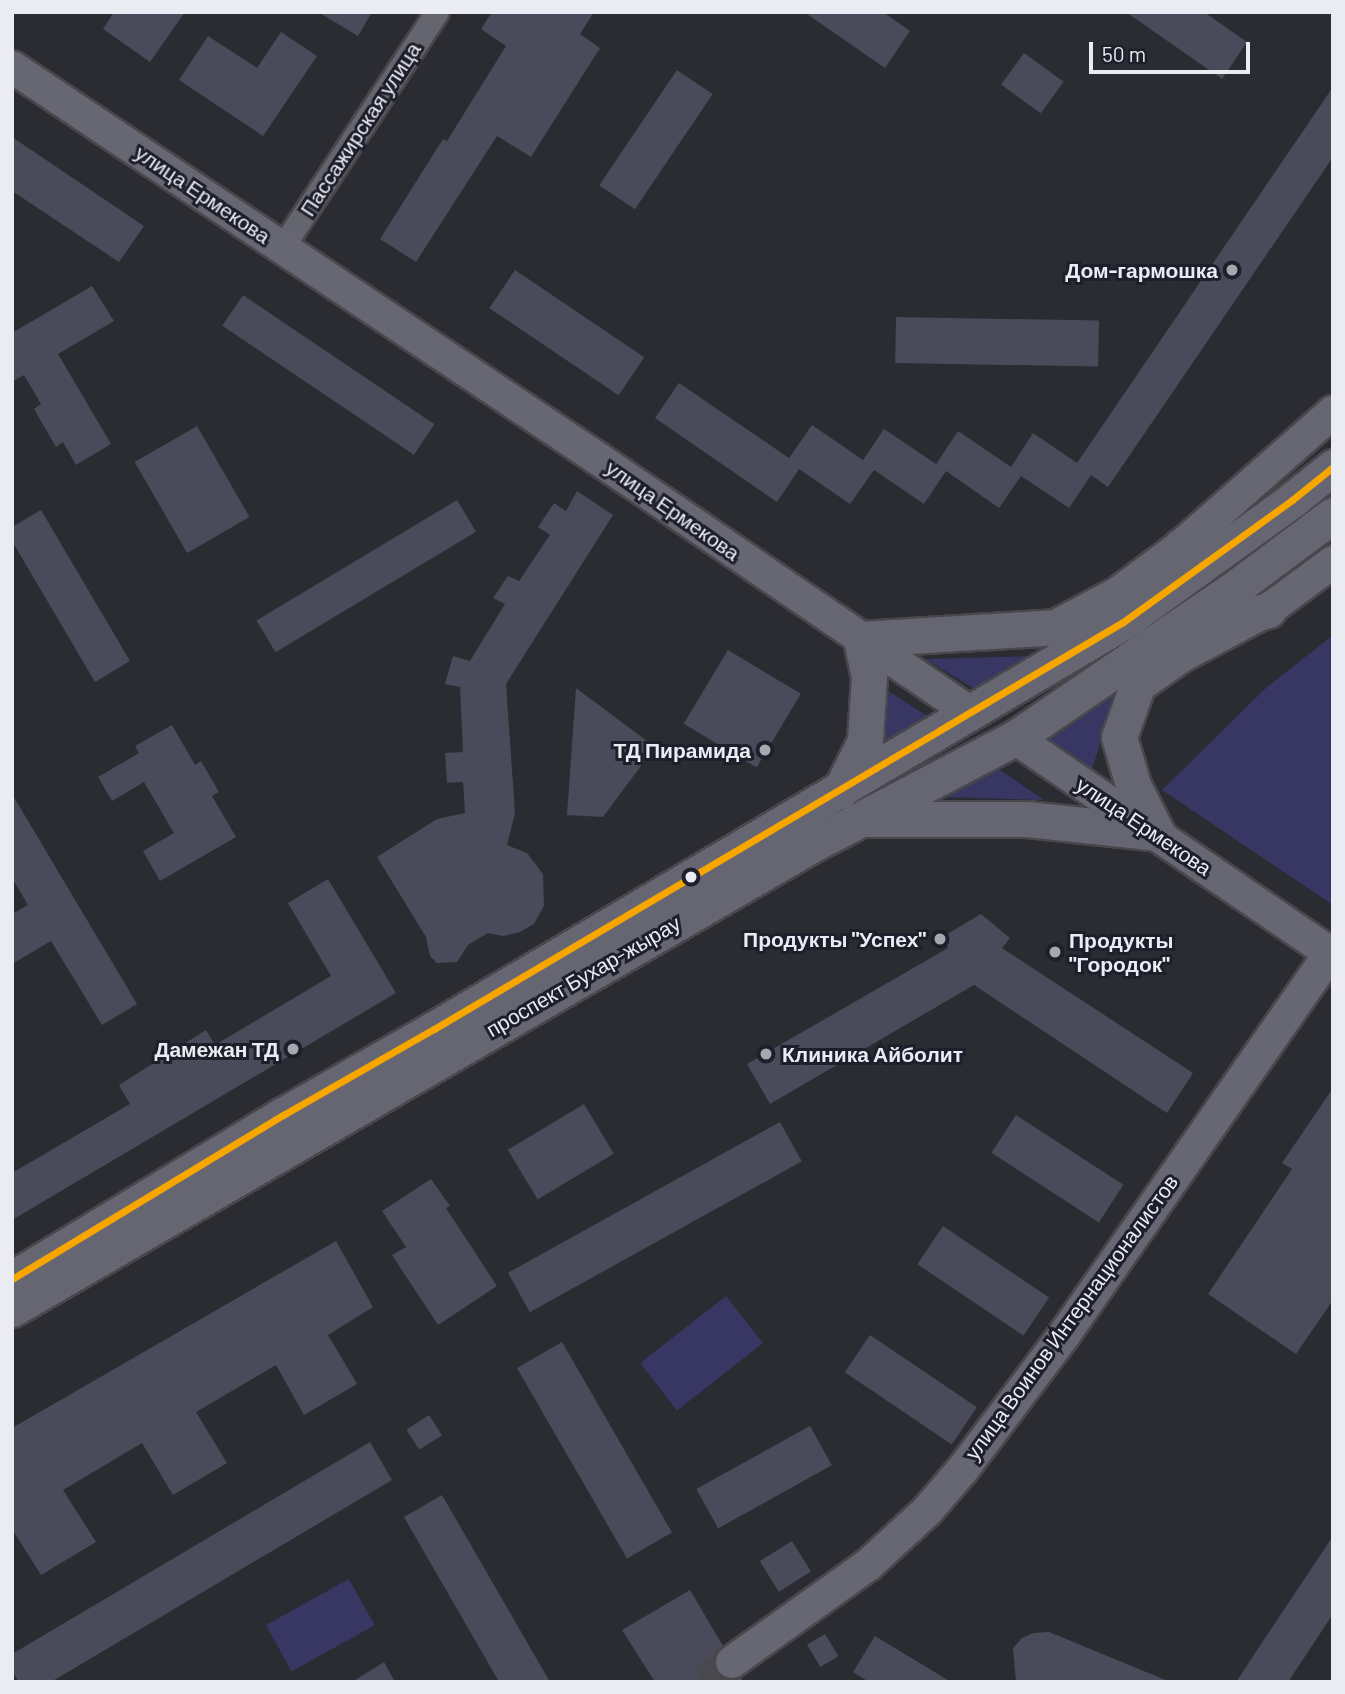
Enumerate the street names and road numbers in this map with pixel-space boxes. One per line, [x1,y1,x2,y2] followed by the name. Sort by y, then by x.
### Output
[294,37,426,221] street label: Пассажирская улица
[131,140,275,248] street label: улица Ермекова
[601,455,745,565] street label: улица Ермекова
[1072,772,1216,880] street label: улица Ермекова
[481,910,685,1042] street label: проспект Бухар-жырау
[959,1170,1183,1464] street label: улица Воинов Интернационалистов

